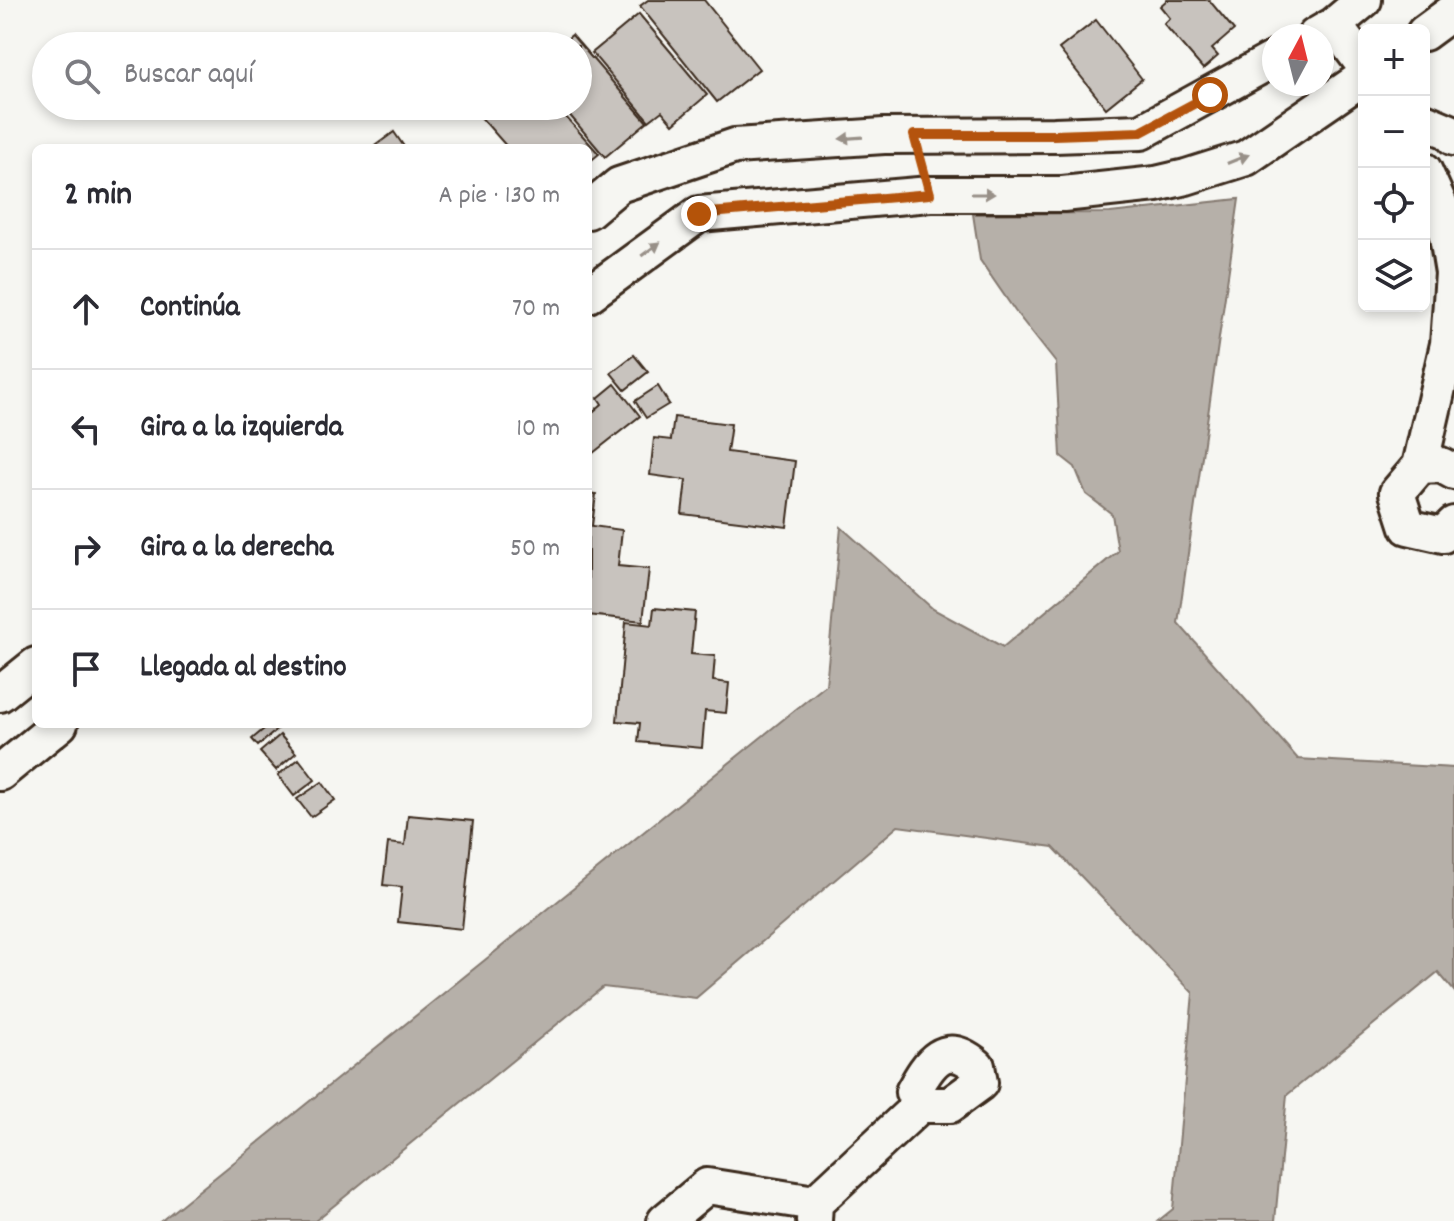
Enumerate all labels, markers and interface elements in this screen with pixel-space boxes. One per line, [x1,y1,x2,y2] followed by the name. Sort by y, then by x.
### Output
[1262,24,1334,96] north arrow
[1358,24,1430,312] map controls
[1358,24,1430,96] button: +
[32,32,592,120] search box
[60,54,104,98] icon: search
[124,55,254,98] text: Buscar aquí
[1192,77,1228,113] route start
[1358,96,1430,168] button: −
[838,132,863,145] one-way arrow
[1226,152,1250,165] one-way arrow
[1358,168,1430,240] button: locate
[64,172,132,221] text: 2 min
[439,178,560,215] text: A pie · 130 m
[971,188,996,200] one-way arrow
[681,196,717,232] route end
[1358,240,1430,312] button: layers
[640,241,662,257] one-way arrow
[64,287,108,331] icon: ahead
[140,288,239,331] text: Continúa
[512,291,560,328] text: 70 m
[64,407,108,451] icon: left
[140,408,343,451] text: Gira a la izquierda
[516,411,560,448] text: 10 m
[64,527,108,571] icon: right
[140,528,333,571] text: Gira a la derecha
[510,531,560,568] text: 50 m
[64,647,108,691] icon: arrive
[140,648,347,691] text: Llegada al destino

